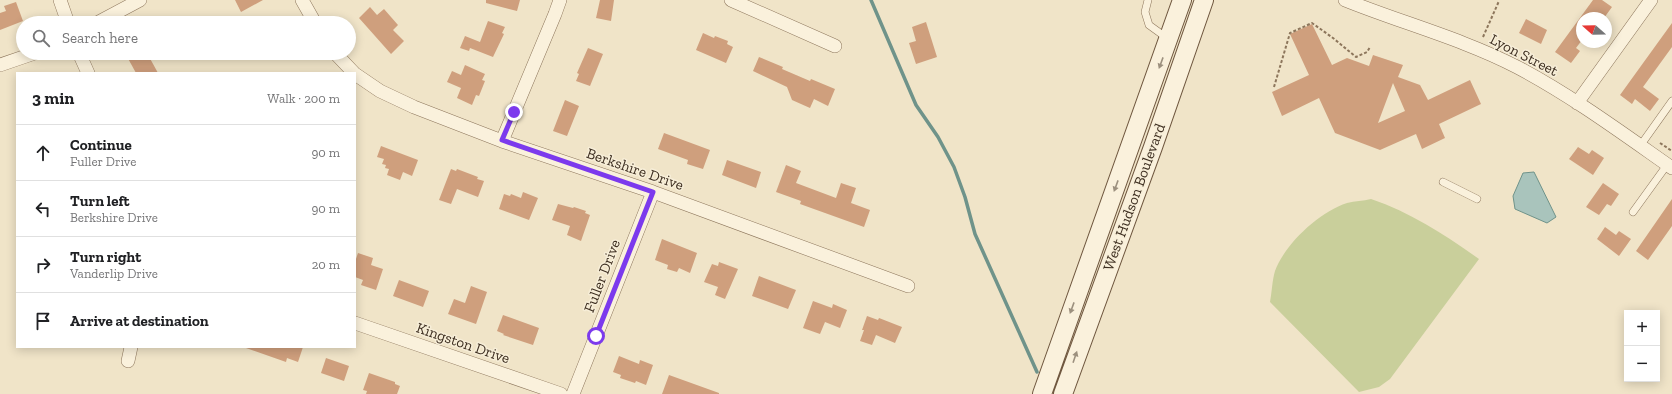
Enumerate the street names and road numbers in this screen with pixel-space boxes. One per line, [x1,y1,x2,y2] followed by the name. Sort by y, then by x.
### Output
[1487,30,1562,80] street label: Lyon Street
[1099,120,1169,273] street label: West Hudson Boulevard
[584,144,686,194] street label: Berkshire Drive
[580,237,624,315] street label: Fuller Drive
[414,319,512,367] street label: Kingston Drive

